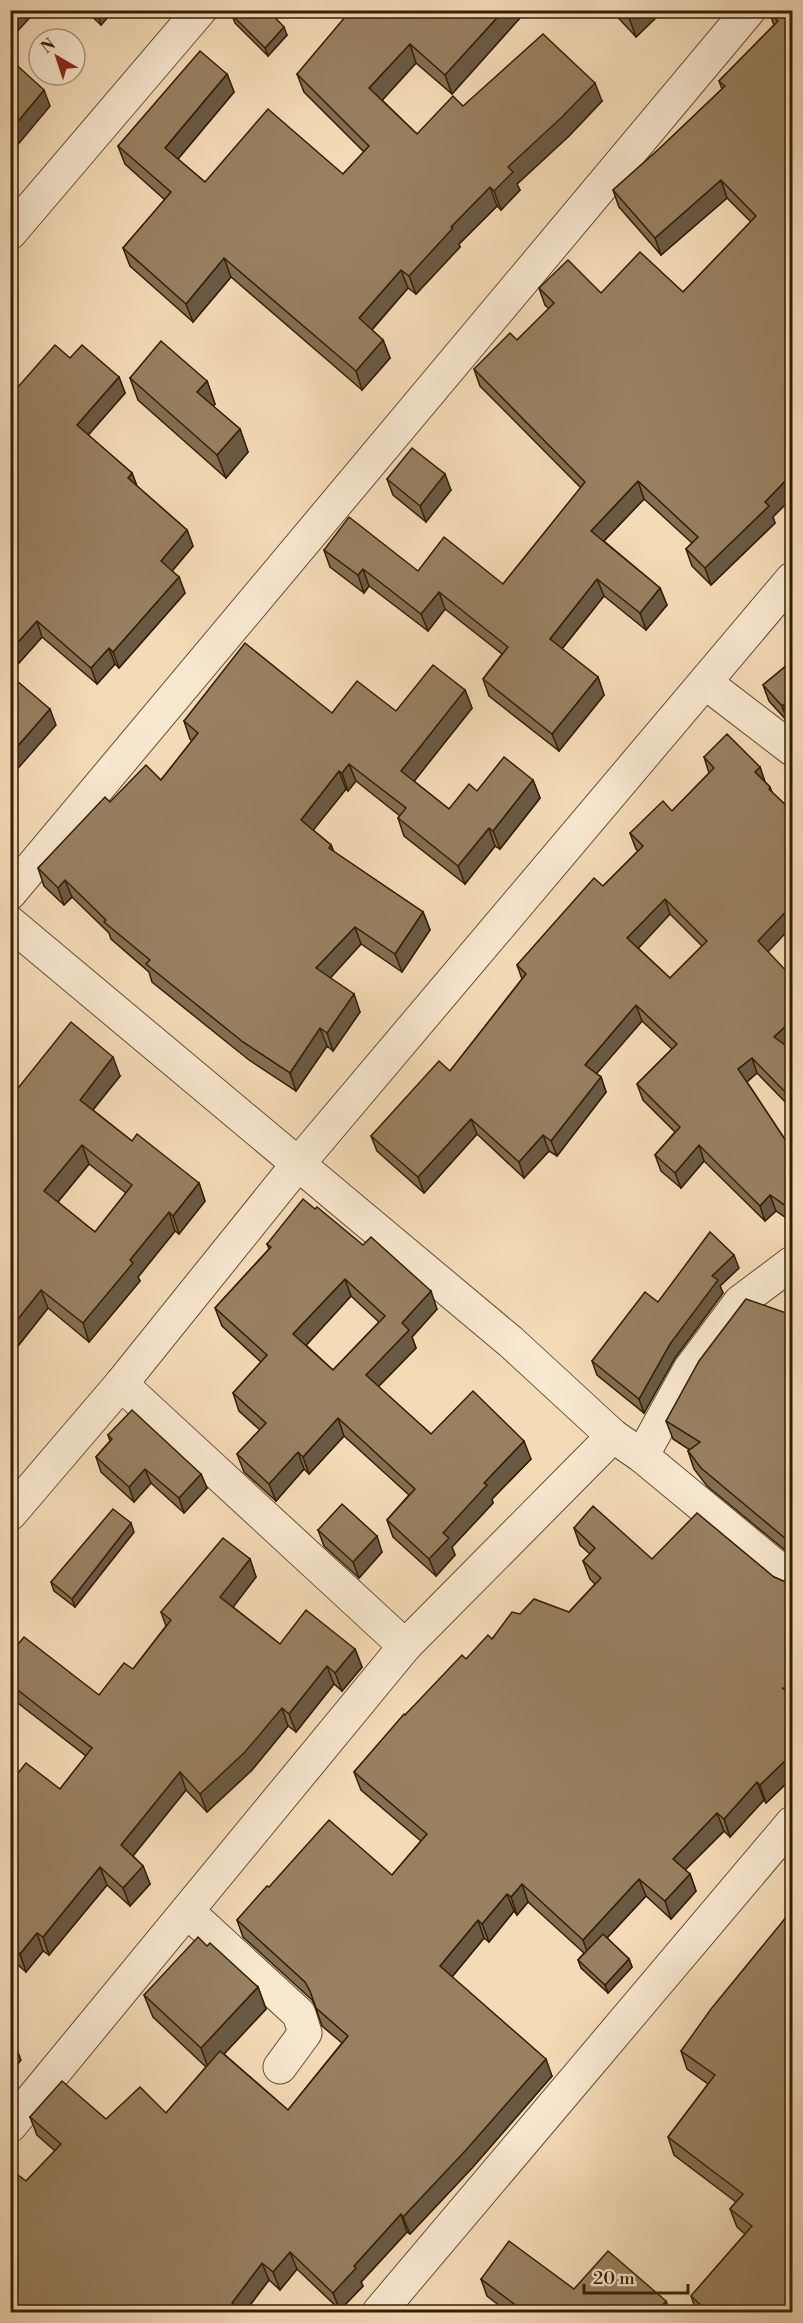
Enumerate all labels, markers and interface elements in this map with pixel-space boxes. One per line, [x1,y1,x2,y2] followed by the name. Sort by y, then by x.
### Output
[27,27,87,87] north arrow
[37,34,60,58] text: N
[584,2257,688,2295] scale bar
[593,2267,635,2290] text: 20 m

